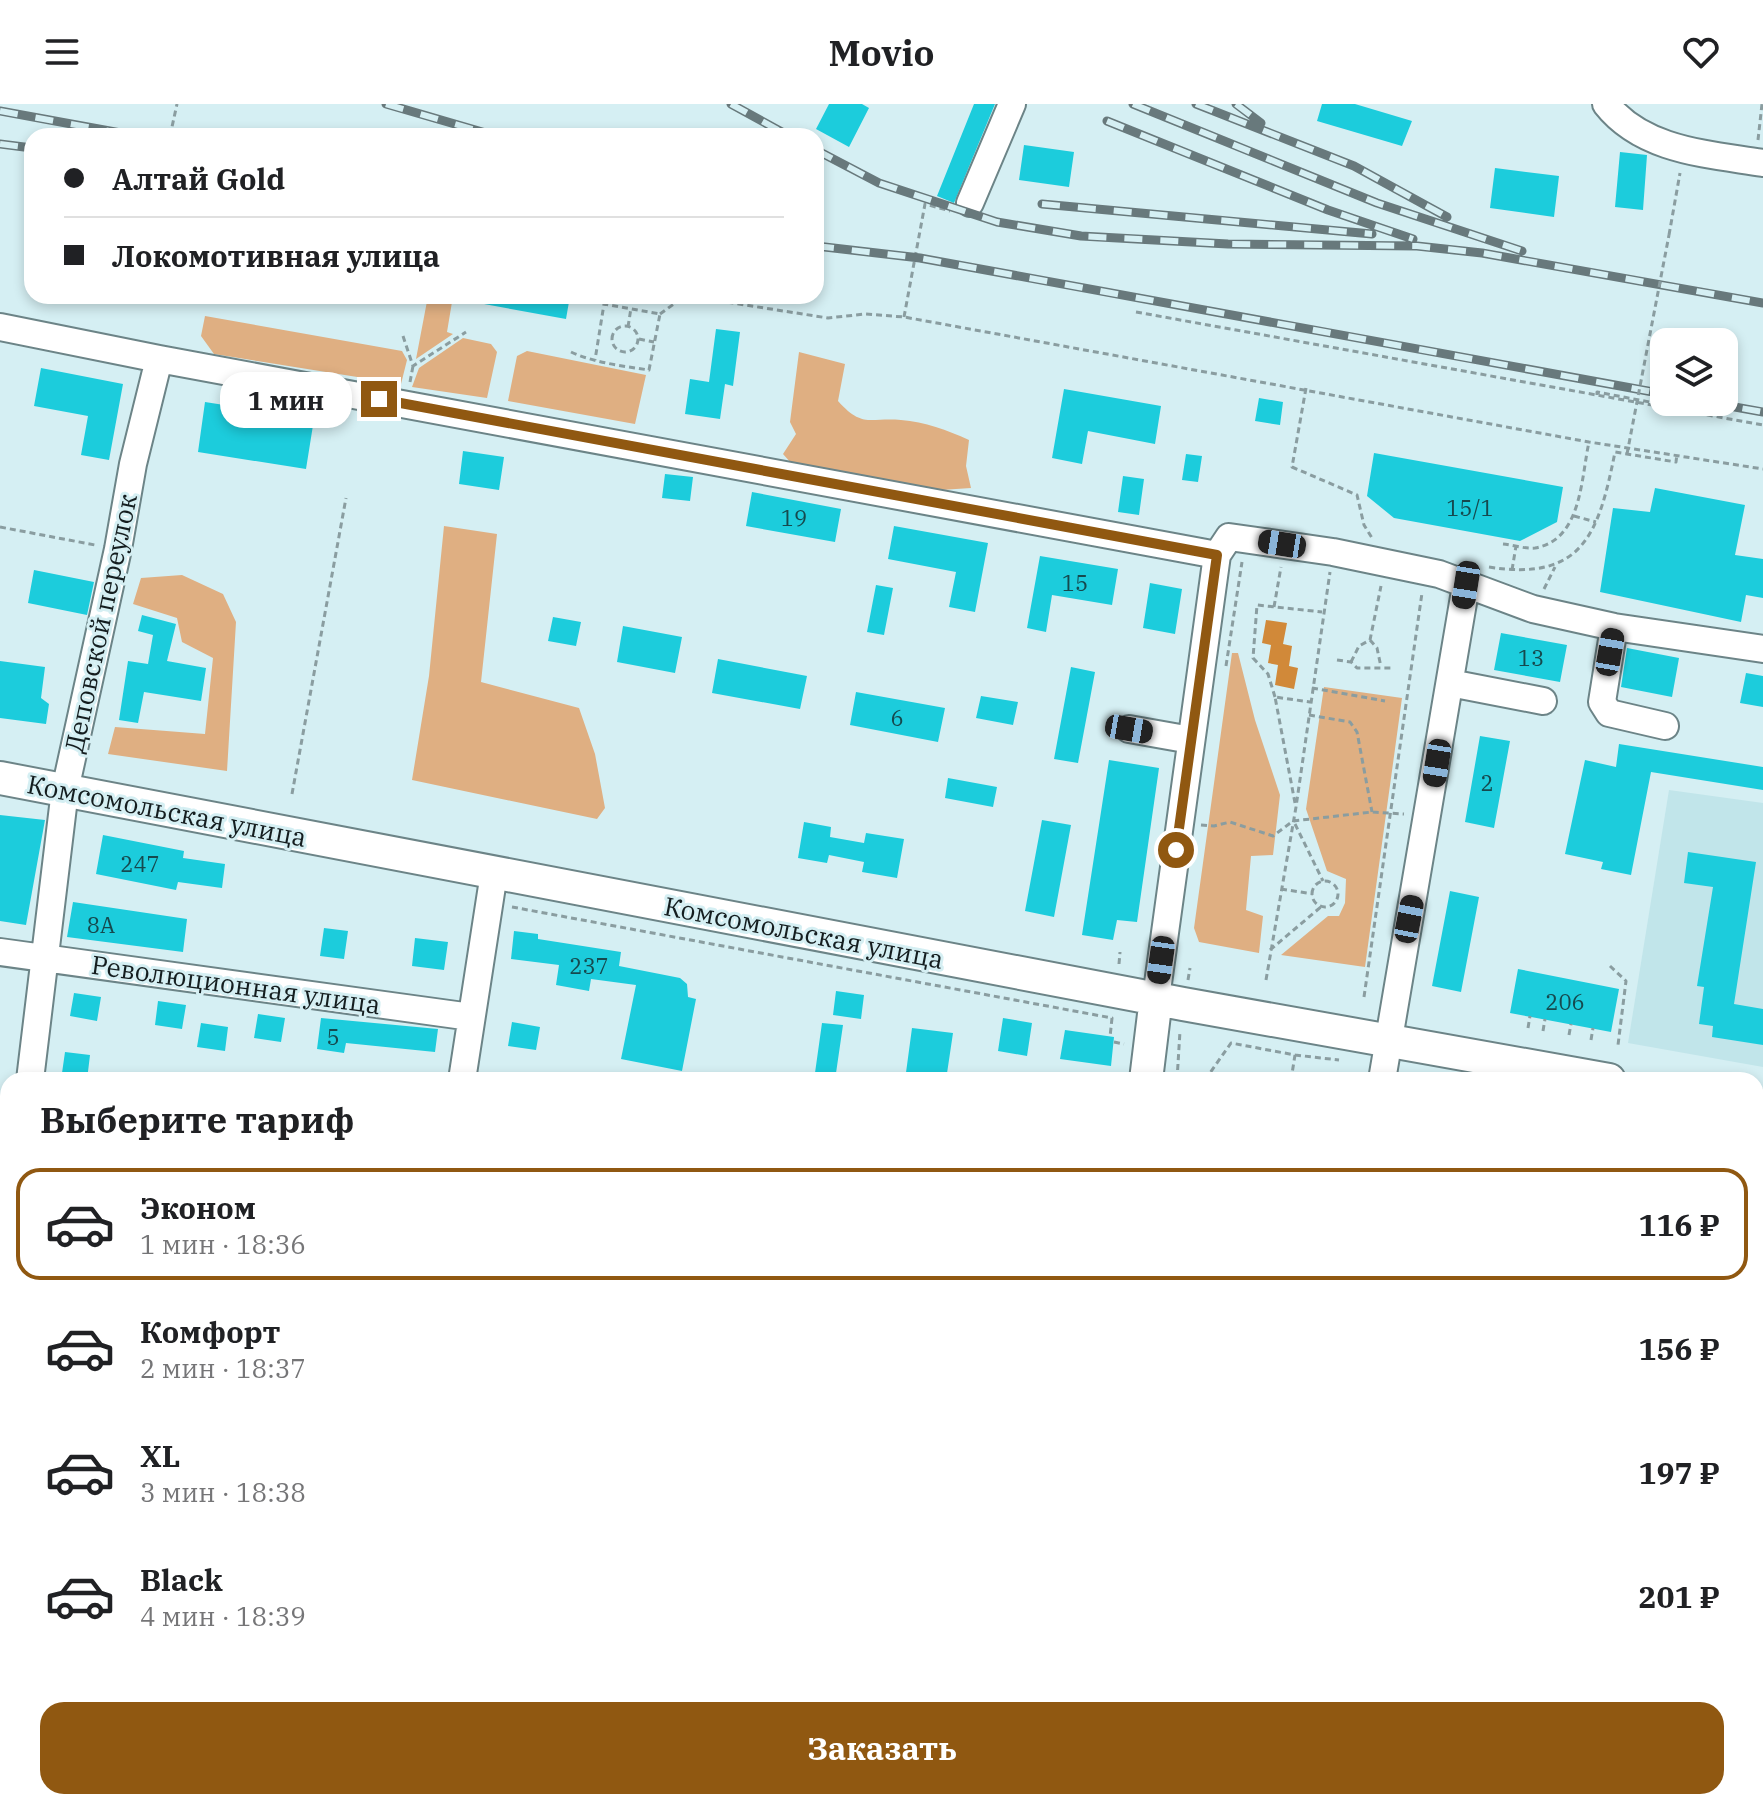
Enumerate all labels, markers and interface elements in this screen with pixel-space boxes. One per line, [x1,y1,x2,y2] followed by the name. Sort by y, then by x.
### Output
[829,29,934,76] text: Movio
[40,30,84,74] icon: menu
[1679,30,1723,74] icon: heart
[112,159,285,198] text: Алтай Gold
[112,236,440,275] text: Локомотивная улица
[1650,328,1738,416] map controls
[1650,328,1738,416] button: layers
[219,371,351,427] callout: 1 мин
[361,381,397,417] route end
[248,383,324,417] text: 1 мин
[56,491,144,755] street label: Деповской переулок
[1446,493,1494,522] house number: 15/1
[781,503,807,532] house number: 19
[1256,528,1308,560] car
[1450,559,1482,611] car
[1062,568,1088,597] house number: 15
[1594,626,1626,678] car
[1518,643,1544,672] house number: 13
[890,703,904,732] house number: 6
[1103,713,1155,745] car
[1421,737,1453,789] car
[24,766,310,854] street label: Комсомольская улица
[1480,768,1494,797] house number: 2
[1158,832,1194,868] route start
[120,849,160,878] house number: 247
[661,888,947,976] street label: Комсомольская улица
[1393,893,1425,945] car
[87,910,115,939] house number: 8А
[1146,935,1176,985] car
[89,947,383,1021] street label: Революционная улица
[569,951,609,980] house number: 237
[1545,987,1585,1016] house number: 206
[326,1022,340,1051] house number: 5
[40,1096,354,1143] text: Выберите тариф
[44,1188,116,1260] icon: car
[140,1188,256,1227] text: Эконом
[1639,1205,1720,1244] text: 116 ₽
[140,1227,306,1261] text: 1 мин · 18:36
[44,1312,116,1384] icon: car
[140,1312,281,1351] text: Комфорт
[1639,1329,1720,1368] text: 156 ₽
[140,1351,306,1385] text: 2 мин · 18:37
[44,1436,116,1508] icon: car
[140,1436,180,1475] text: XL
[1639,1453,1720,1492] text: 197 ₽
[140,1475,306,1509] text: 3 мин · 18:38
[44,1560,116,1632] icon: car
[140,1560,223,1599] text: Black
[1639,1577,1720,1616] text: 201 ₽
[140,1599,306,1633] text: 4 мин · 18:39
[40,1702,1724,1794] button: Заказать

